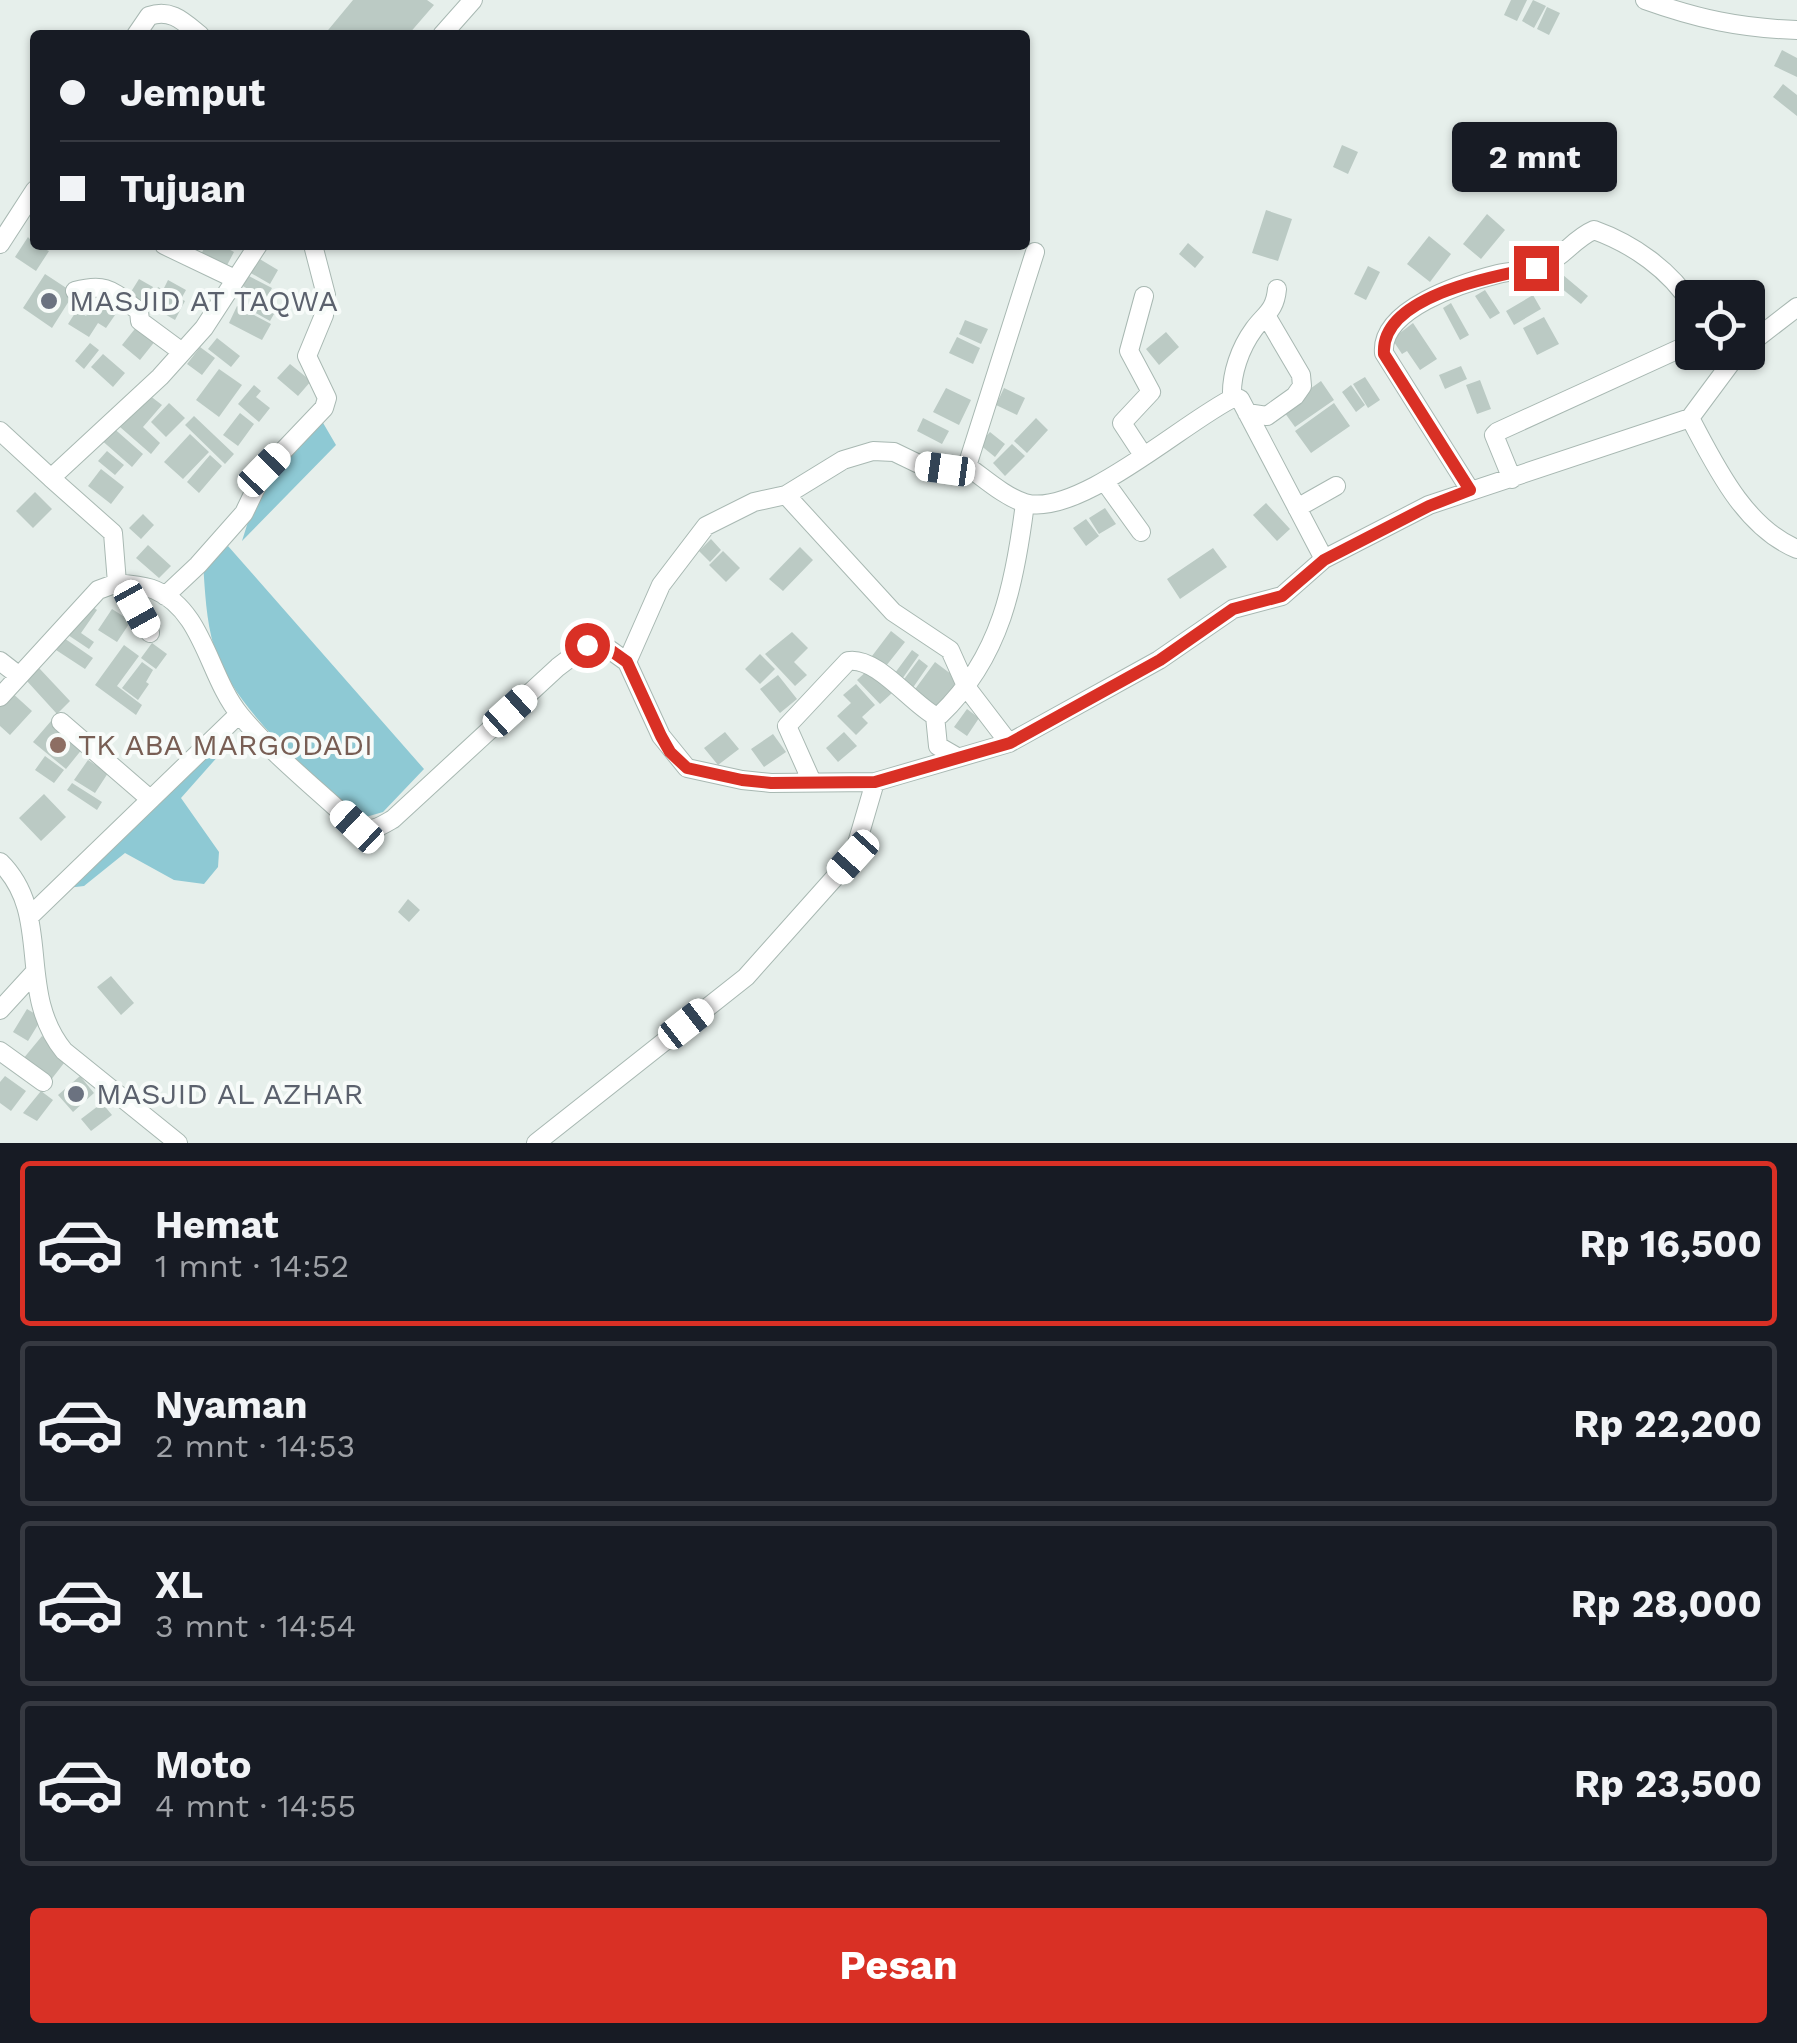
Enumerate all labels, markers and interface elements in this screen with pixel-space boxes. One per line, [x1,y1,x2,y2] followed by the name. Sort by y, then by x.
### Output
[120,71,265,115] text: Jemput
[1454,123,1618,193] callout: 2 mnt
[1488,138,1581,176] text: 2 mnt
[120,167,246,211] text: Tujuan
[1514,246,1559,291] route end
[1675,280,1765,370] map controls
[1675,280,1765,370] button: locate
[69,283,338,318] place label: MASJID AT TAQWA
[38,290,60,312] marker: MASJID AT TAQWA
[232,438,296,502] car
[913,450,977,488] car
[109,575,165,643] car
[565,623,610,668] route start
[478,680,542,742] car
[78,727,373,762] place label: TK ABA MARGODADI
[47,734,69,756] marker: TK ABA MARGODADI
[325,796,389,858] car
[822,825,884,889] car
[653,994,719,1054] car
[96,1076,363,1111] place label: MASJID AL AZHAR
[65,1083,87,1105] marker: MASJID AL AZHAR
[35,1199,125,1289] icon: car
[155,1203,279,1247] text: Hemat
[1580,1222,1762,1266] text: Rp 16,500
[155,1247,349,1285] text: 1 mnt · 14:52
[35,1379,125,1469] icon: car
[155,1383,307,1427] text: Nyaman
[1573,1402,1762,1446] text: Rp 22,200
[155,1427,355,1465] text: 2 mnt · 14:53
[35,1559,125,1649] icon: car
[155,1563,203,1607] text: XL
[1571,1582,1762,1626] text: Rp 28,000
[155,1607,356,1645] text: 3 mnt · 14:54
[35,1739,125,1829] icon: car
[155,1743,251,1787] text: Moto
[1574,1762,1762,1806] text: Rp 23,500
[155,1787,356,1825] text: 4 mnt · 14:55
[30,1908,1767,2023] button: Pesan

